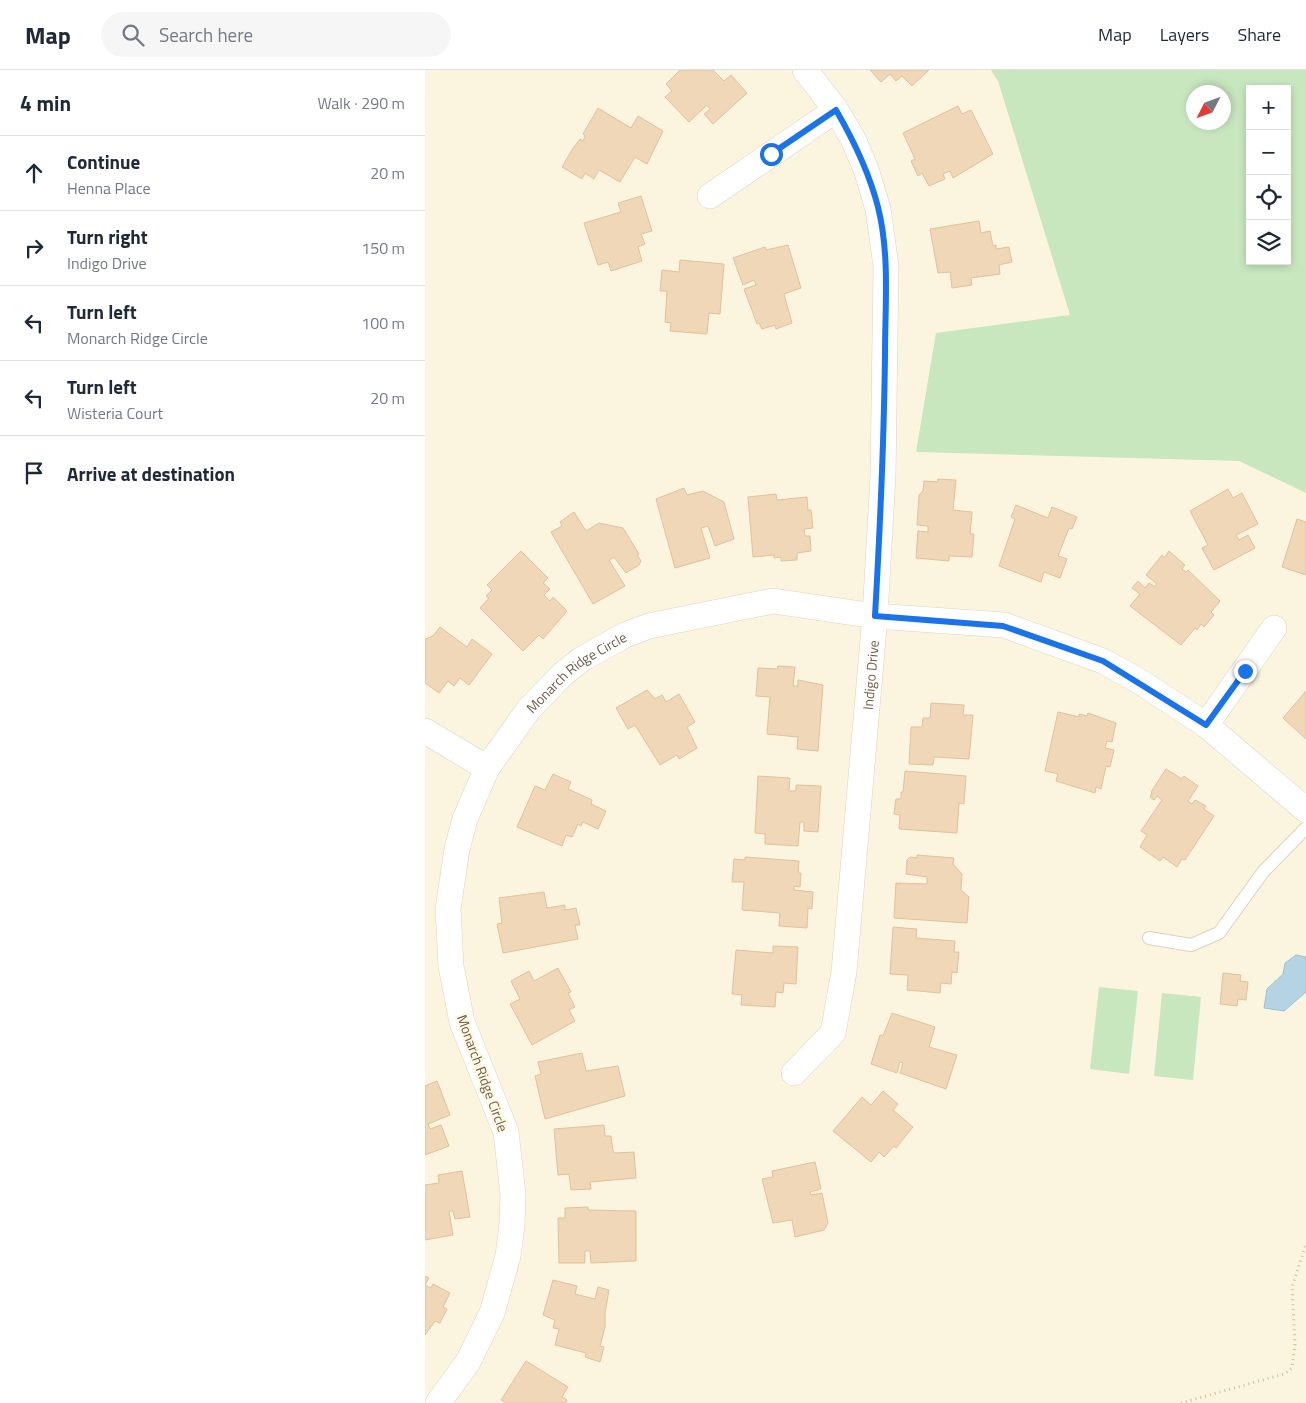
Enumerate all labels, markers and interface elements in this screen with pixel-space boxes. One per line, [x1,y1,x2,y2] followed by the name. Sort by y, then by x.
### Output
[101,12,451,57] search box
[25,17,71,53] text: Map
[159,20,253,49] text: Search here
[119,21,147,49] icon: search
[1098,21,1132,48] text: Map
[1160,21,1209,48] text: Layers
[1237,21,1281,48] text: Share
[1186,85,1231,130] north arrow
[1246,85,1291,265] map controls
[1246,85,1291,130] button: +
[20,87,71,119] text: 4 min
[317,91,405,115] text: Walk · 290 m
[1246,130,1291,175] button: −
[760,143,783,166] route start
[67,147,140,176] text: Continue
[20,159,48,187] icon: ahead
[370,161,405,185] text: 20 m
[1246,175,1291,220] button: locate
[67,176,151,200] text: Henna Place
[1246,220,1291,265] button: layers
[67,222,148,251] text: Turn right
[20,234,48,262] icon: right
[361,236,405,260] text: 150 m
[67,251,147,275] text: Indigo Drive
[67,297,137,326] text: Turn left
[20,309,48,337] icon: left
[361,311,405,335] text: 100 m
[67,326,208,350] text: Monarch Ridge Circle
[67,372,137,401] text: Turn left
[20,384,48,412] icon: left
[370,386,405,410] text: 20 m
[67,401,163,425] text: Wisteria Court
[20,459,48,487] icon: arrive
[67,459,235,488] text: Arrive at destination
[521,626,630,717] street label: Monarch Ridge Circle
[856,639,883,711] street label: Indigo Drive
[1234,660,1257,683] route end
[452,1011,514,1135] street label: Monarch Ridge Circle

